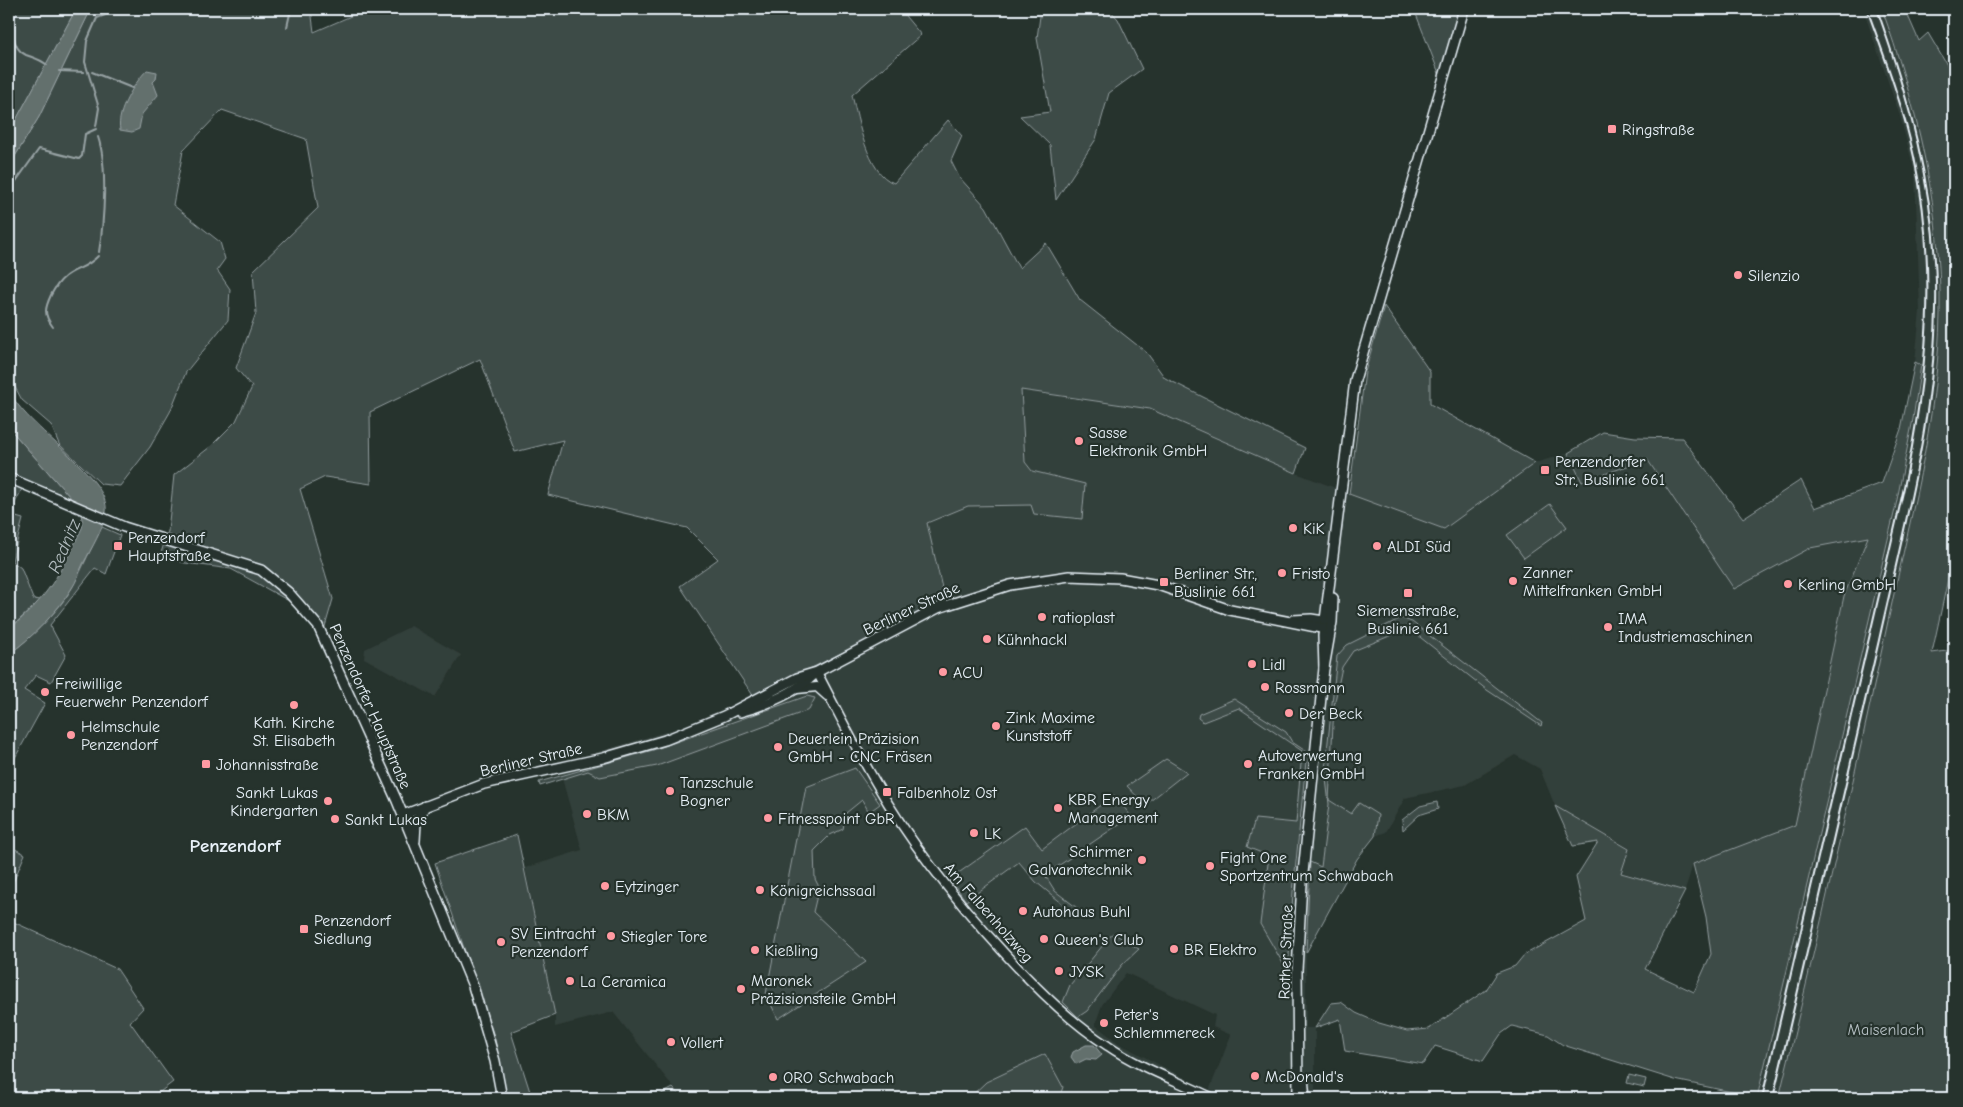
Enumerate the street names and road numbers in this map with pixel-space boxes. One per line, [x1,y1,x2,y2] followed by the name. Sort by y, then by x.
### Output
[860,579,962,639] street label: Berliner Straße
[326,621,415,792] street label: Penzendorfer Hauptstraße
[478,739,584,780] street label: Berliner Straße
[940,859,1037,966] street label: Am Falbenholzweg
[1275,904,1297,1000] street label: Rother Straße

